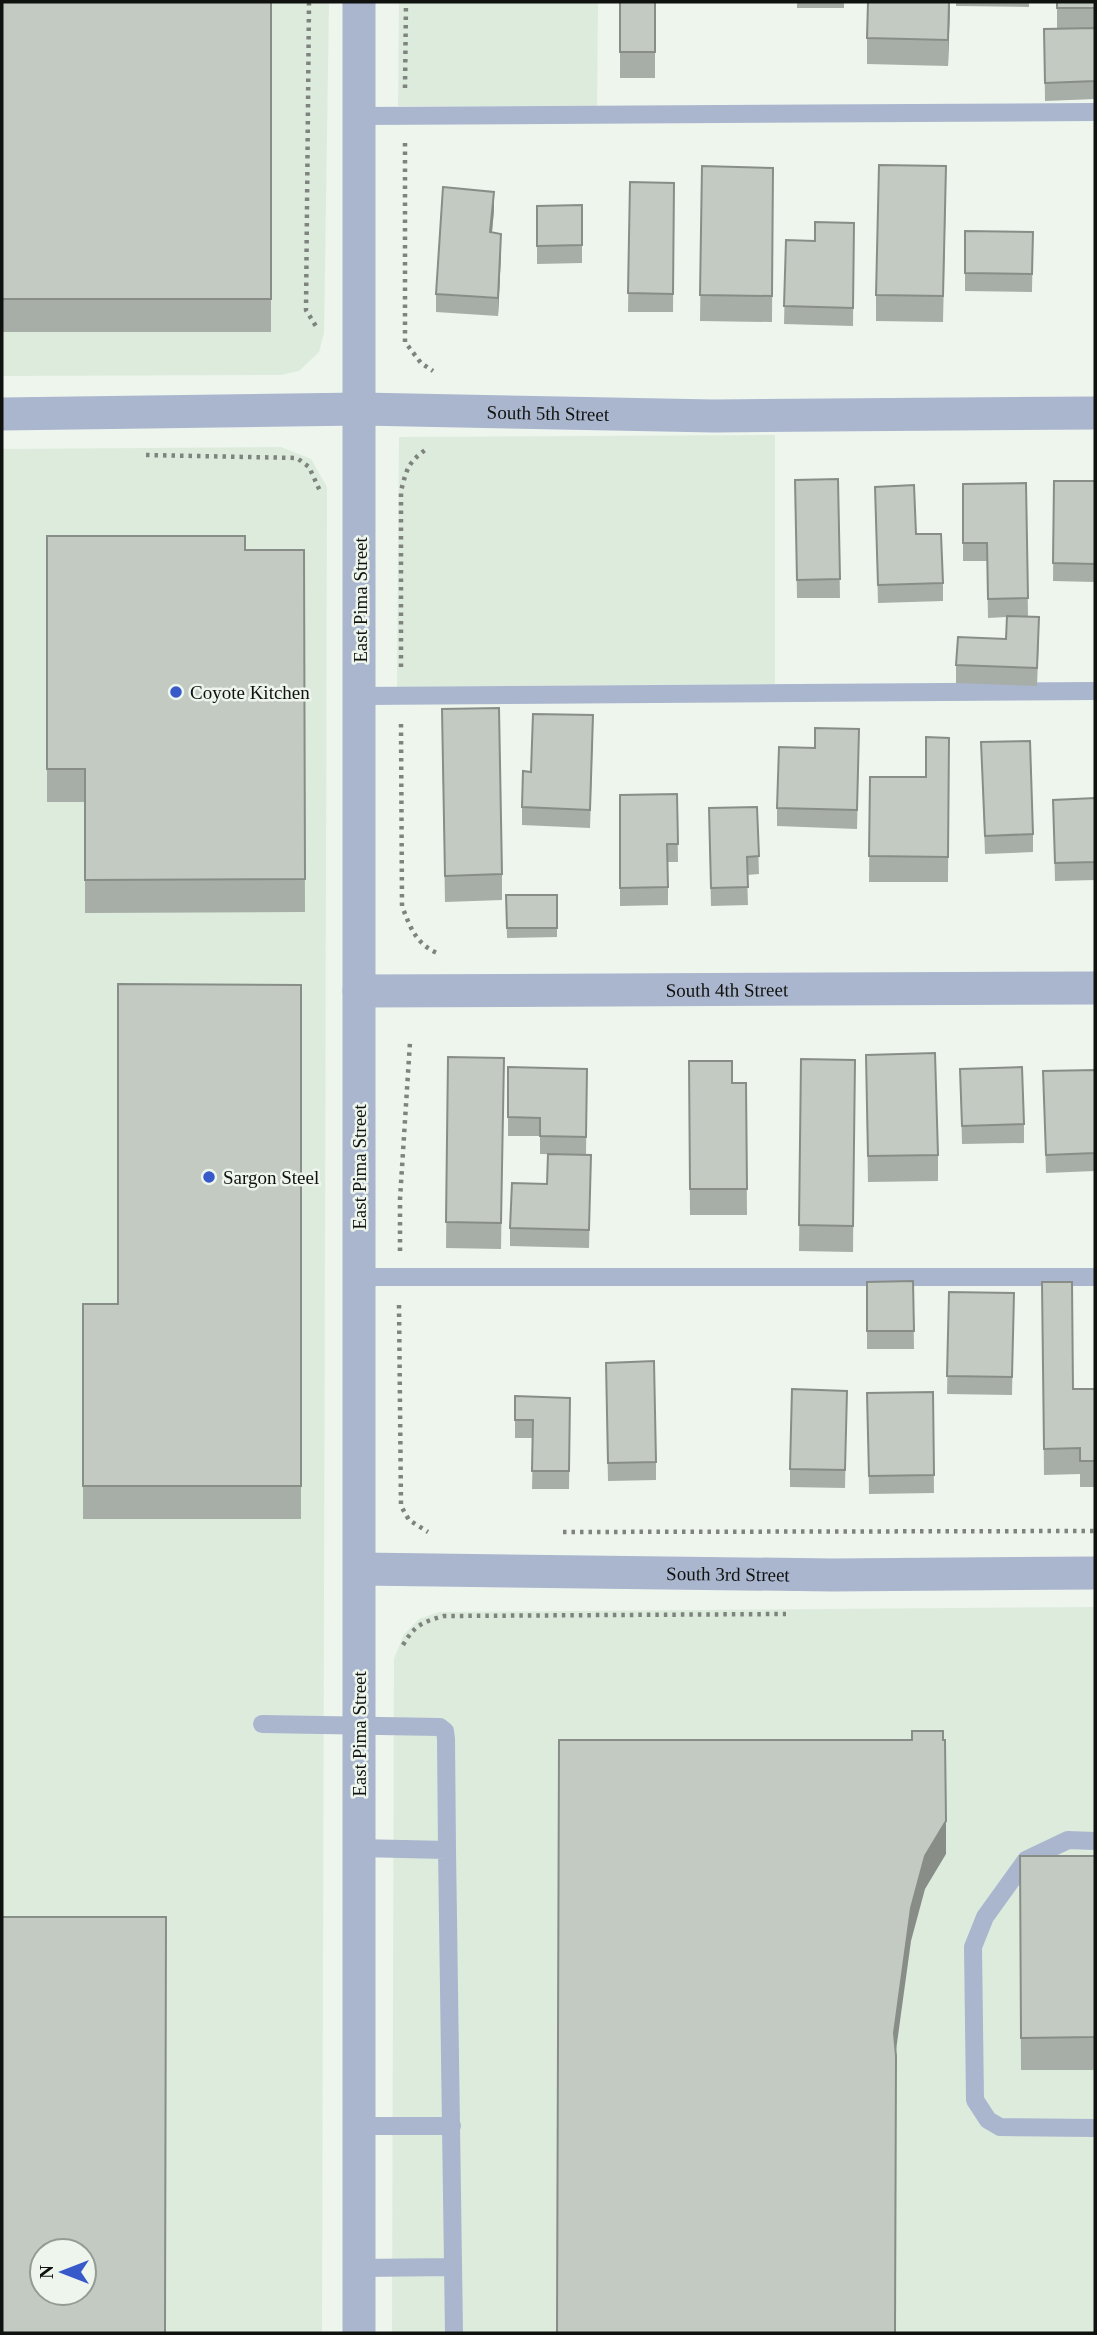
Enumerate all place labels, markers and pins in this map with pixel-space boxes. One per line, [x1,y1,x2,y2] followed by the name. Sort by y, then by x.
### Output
[190,682,310,703] place label: Coyote Kitchen
[168,684,184,700] marker: Coyote Kitchen
[223,1167,319,1188] place label: Sargon Steel
[201,1169,217,1185] marker: Sargon Steel

